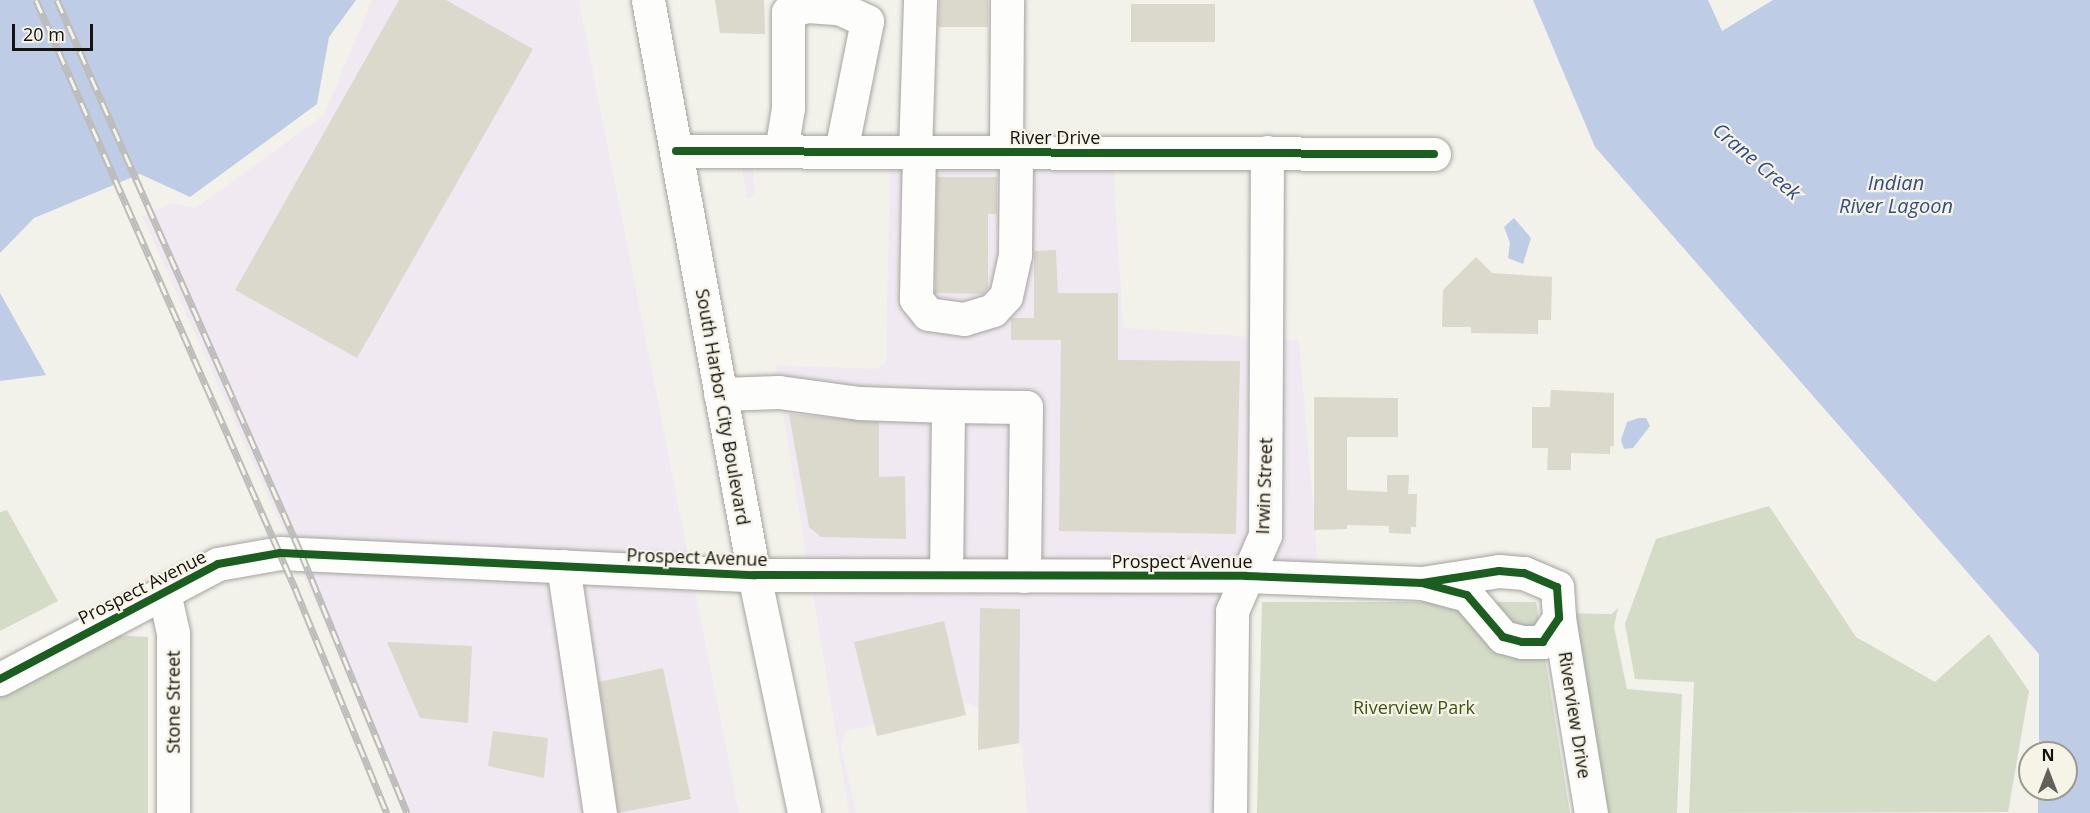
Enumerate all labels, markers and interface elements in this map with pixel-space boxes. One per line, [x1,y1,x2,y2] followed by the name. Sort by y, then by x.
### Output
[15,12,96,50] scale bar
[23,22,65,46] text: 20 m
[1708,117,1806,205] water label: Crane Creek
[1010,126,1100,148] street label: River Drive
[1839,171,1953,218] water label: Indian River Lagoon
[692,287,754,527] street label: South Harbor City Boulevard
[1252,437,1276,535] street label: Irwin Street
[626,544,768,570] street label: Prospect Avenue
[74,545,210,629] street label: Prospect Avenue
[1111,550,1253,572] street label: Prospect Avenue
[162,650,184,754] street label: Stone Street
[1554,650,1596,780] street label: Riverview Drive
[1353,696,1475,718] park label: Riverview Park
[2018,741,2078,801] north arrow
[2041,744,2055,766] text: N

